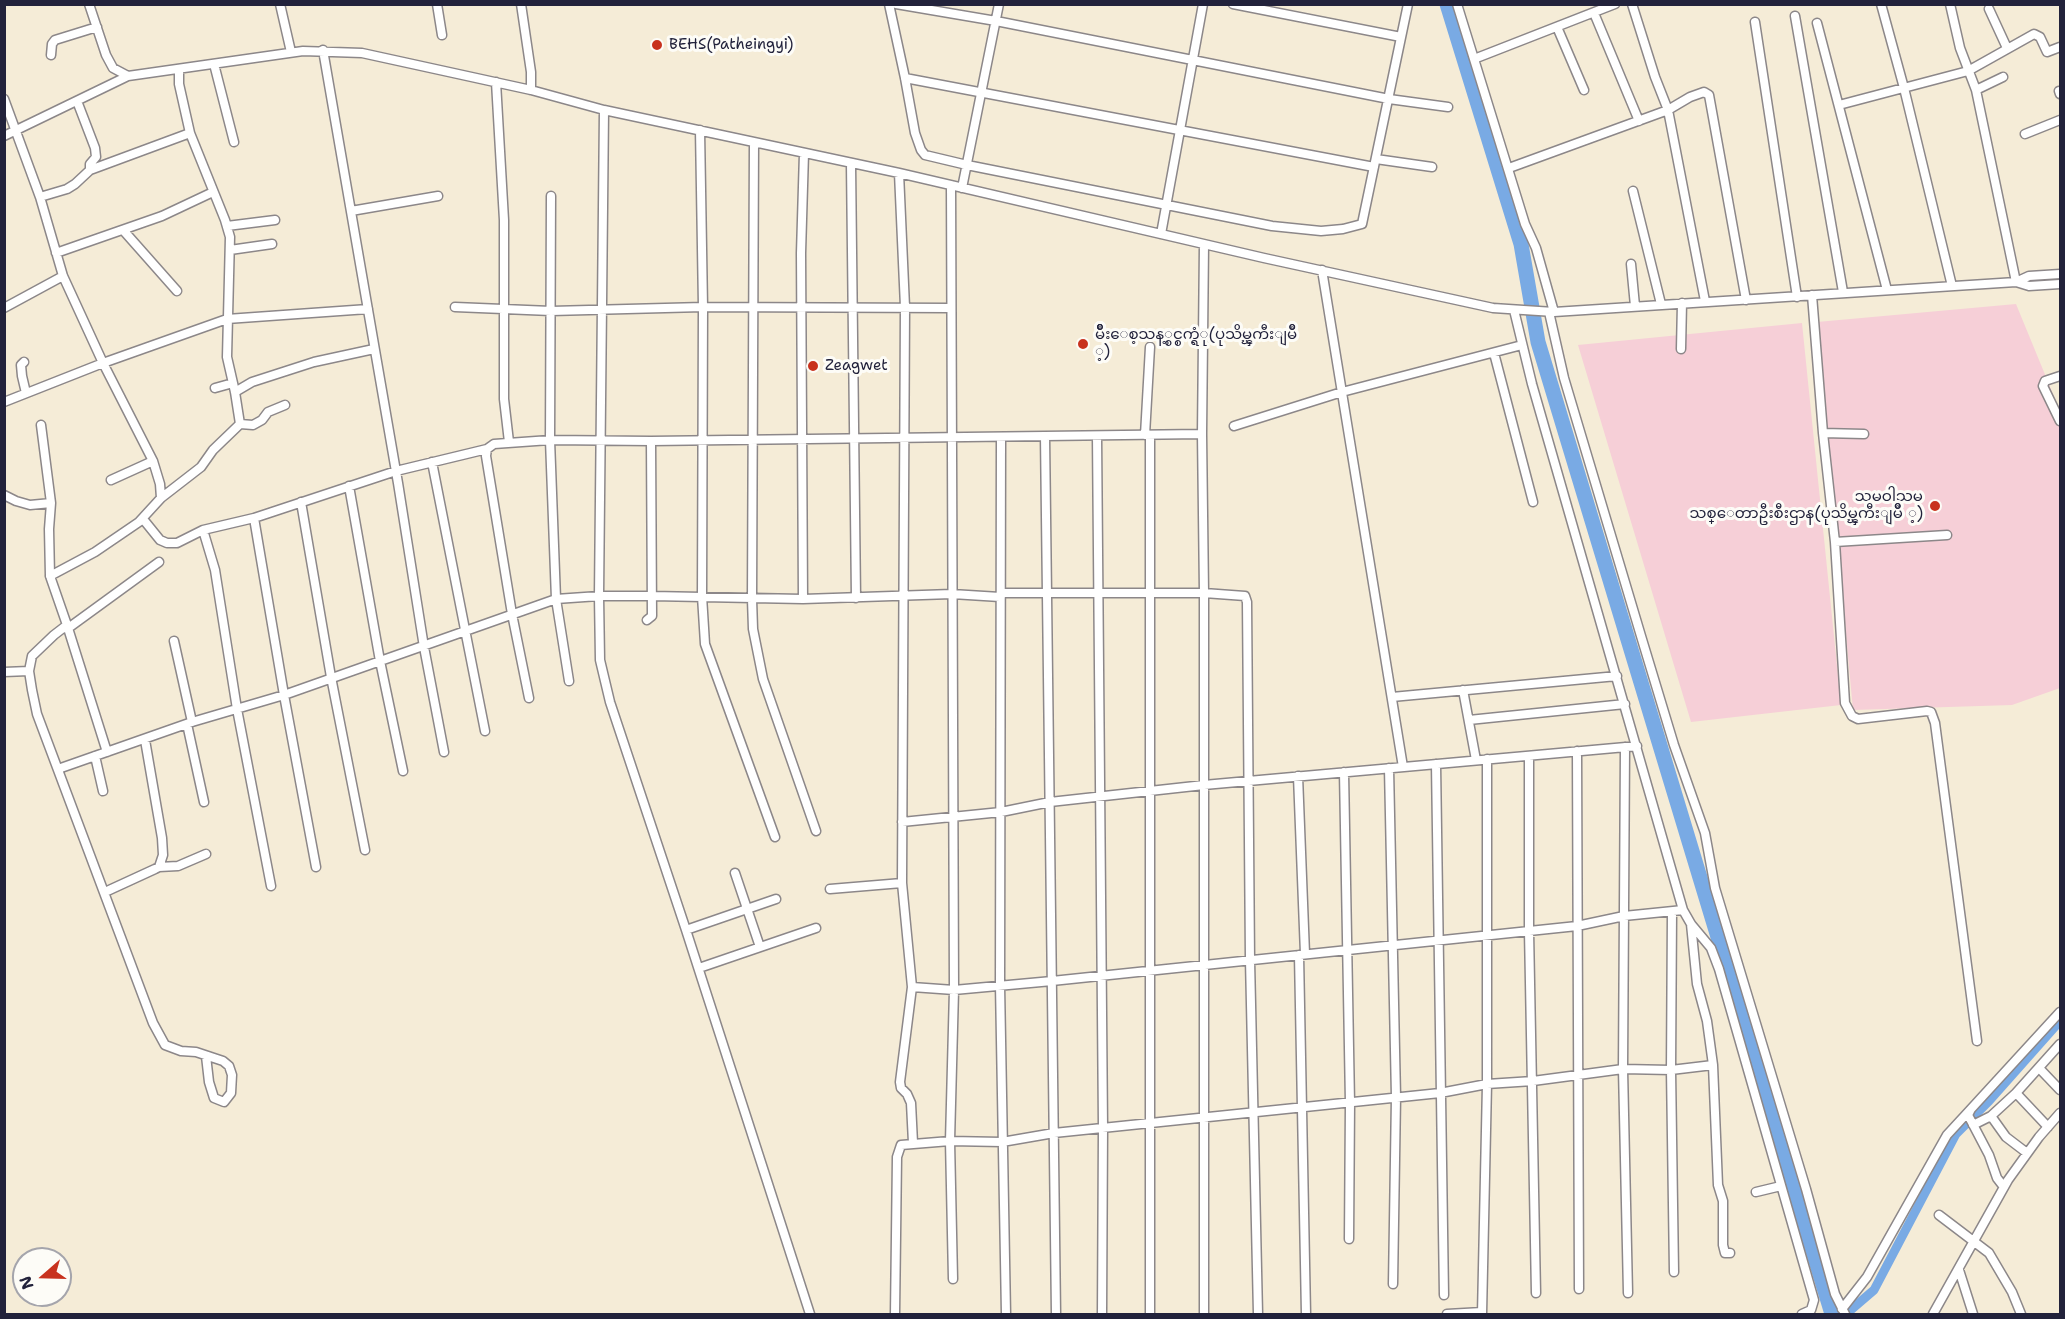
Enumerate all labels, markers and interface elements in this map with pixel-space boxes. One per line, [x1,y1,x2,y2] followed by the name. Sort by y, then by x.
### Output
[669,36,793,54] place label: BEHS(Patheingyi)
[650,38,664,52] marker: BEHS(Patheingyi)
[1095,326,1297,361] place label: မ်ိဳးေစ့သန့္စင္စက္ရံု(ပုသိမ္ၾကီးျမိဳ ့)
[1076,337,1090,351] marker: မ်ိဳးေစ့သန့္စင္စက္ရံု(ပုသိမ္ၾကီးျမိဳ ့)
[825,357,888,375] place label: Zeagwet
[806,359,820,373] marker: Zeagwet
[1690,488,1923,523] place label: သမဝါသမ သစ္ေတာဦးစီးဌာန(ပုသိမ္ၾကီးျမိဳ ့)
[1928,499,1942,513] marker: သမဝါသမ သစ္ေတာဦးစီးဌာန(ပုသိမ္ၾကီးျမိဳ ့)
[12,1247,72,1307] north arrow
[14,1273,39,1292] text: N

